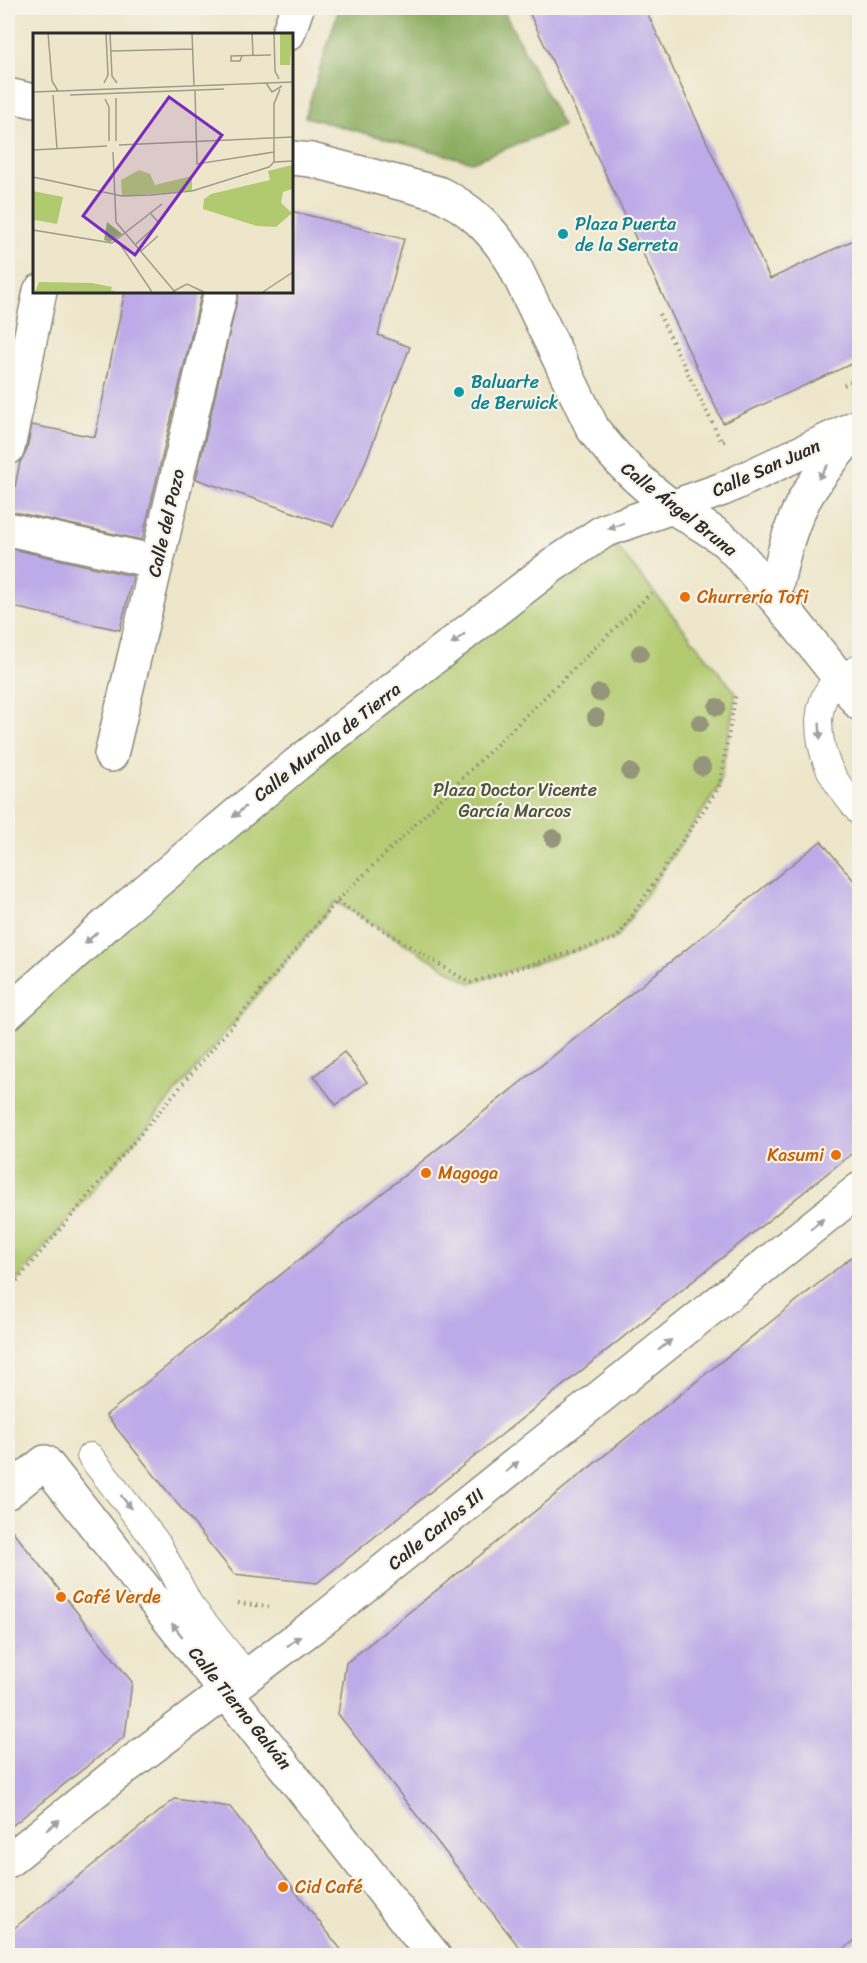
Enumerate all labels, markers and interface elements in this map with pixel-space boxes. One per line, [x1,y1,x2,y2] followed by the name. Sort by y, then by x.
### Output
[33,33,292,292] inset map
[575,208,679,261] place label: Plaza Puerta de la Serreta
[556,227,570,241] marker: Plaza Puerta de la Serreta
[471,366,559,419] place label: Baluarte de Berwick
[452,385,466,399] marker: Baluarte de Berwick
[706,430,826,506] street label: Calle San Juan
[614,453,745,566] street label: Calle Ángel Bruna
[817,464,829,480] one-way arrow
[138,466,194,580] street label: Calle del Pozo
[607,522,625,532] one-way arrow
[697,581,809,613] place label: Churrería Tofi
[678,590,692,604] marker: Churrería Tofi
[450,633,466,645] one-way arrow
[246,674,408,810] street label: Calle Muralla de Tierra
[815,721,825,740] one-way arrow
[433,774,597,827] park label: Plaza Doctor Vicente García Marcos
[232,805,247,818] one-way arrow
[83,931,98,945] one-way arrow
[767,1139,825,1171] place label: Kasumi
[829,1148,843,1162] marker: Kasumi
[438,1157,498,1189] place label: Magoga
[419,1166,433,1180] marker: Magoga
[809,1217,825,1230] one-way arrow
[657,1339,673,1352] one-way arrow
[505,1462,520,1474] one-way arrow
[380,1479,492,1578] street label: Calle Carlos III
[119,1495,131,1510] one-way arrow
[73,1581,161,1613] place label: Café Verde
[54,1590,68,1604] marker: Café Verde
[171,1623,184,1638] one-way arrow
[286,1635,302,1647] one-way arrow
[180,1639,300,1777] street label: Calle Tierno Galván
[45,1818,61,1831] one-way arrow
[295,1871,363,1903] place label: Cid Café
[276,1880,290,1894] marker: Cid Café

